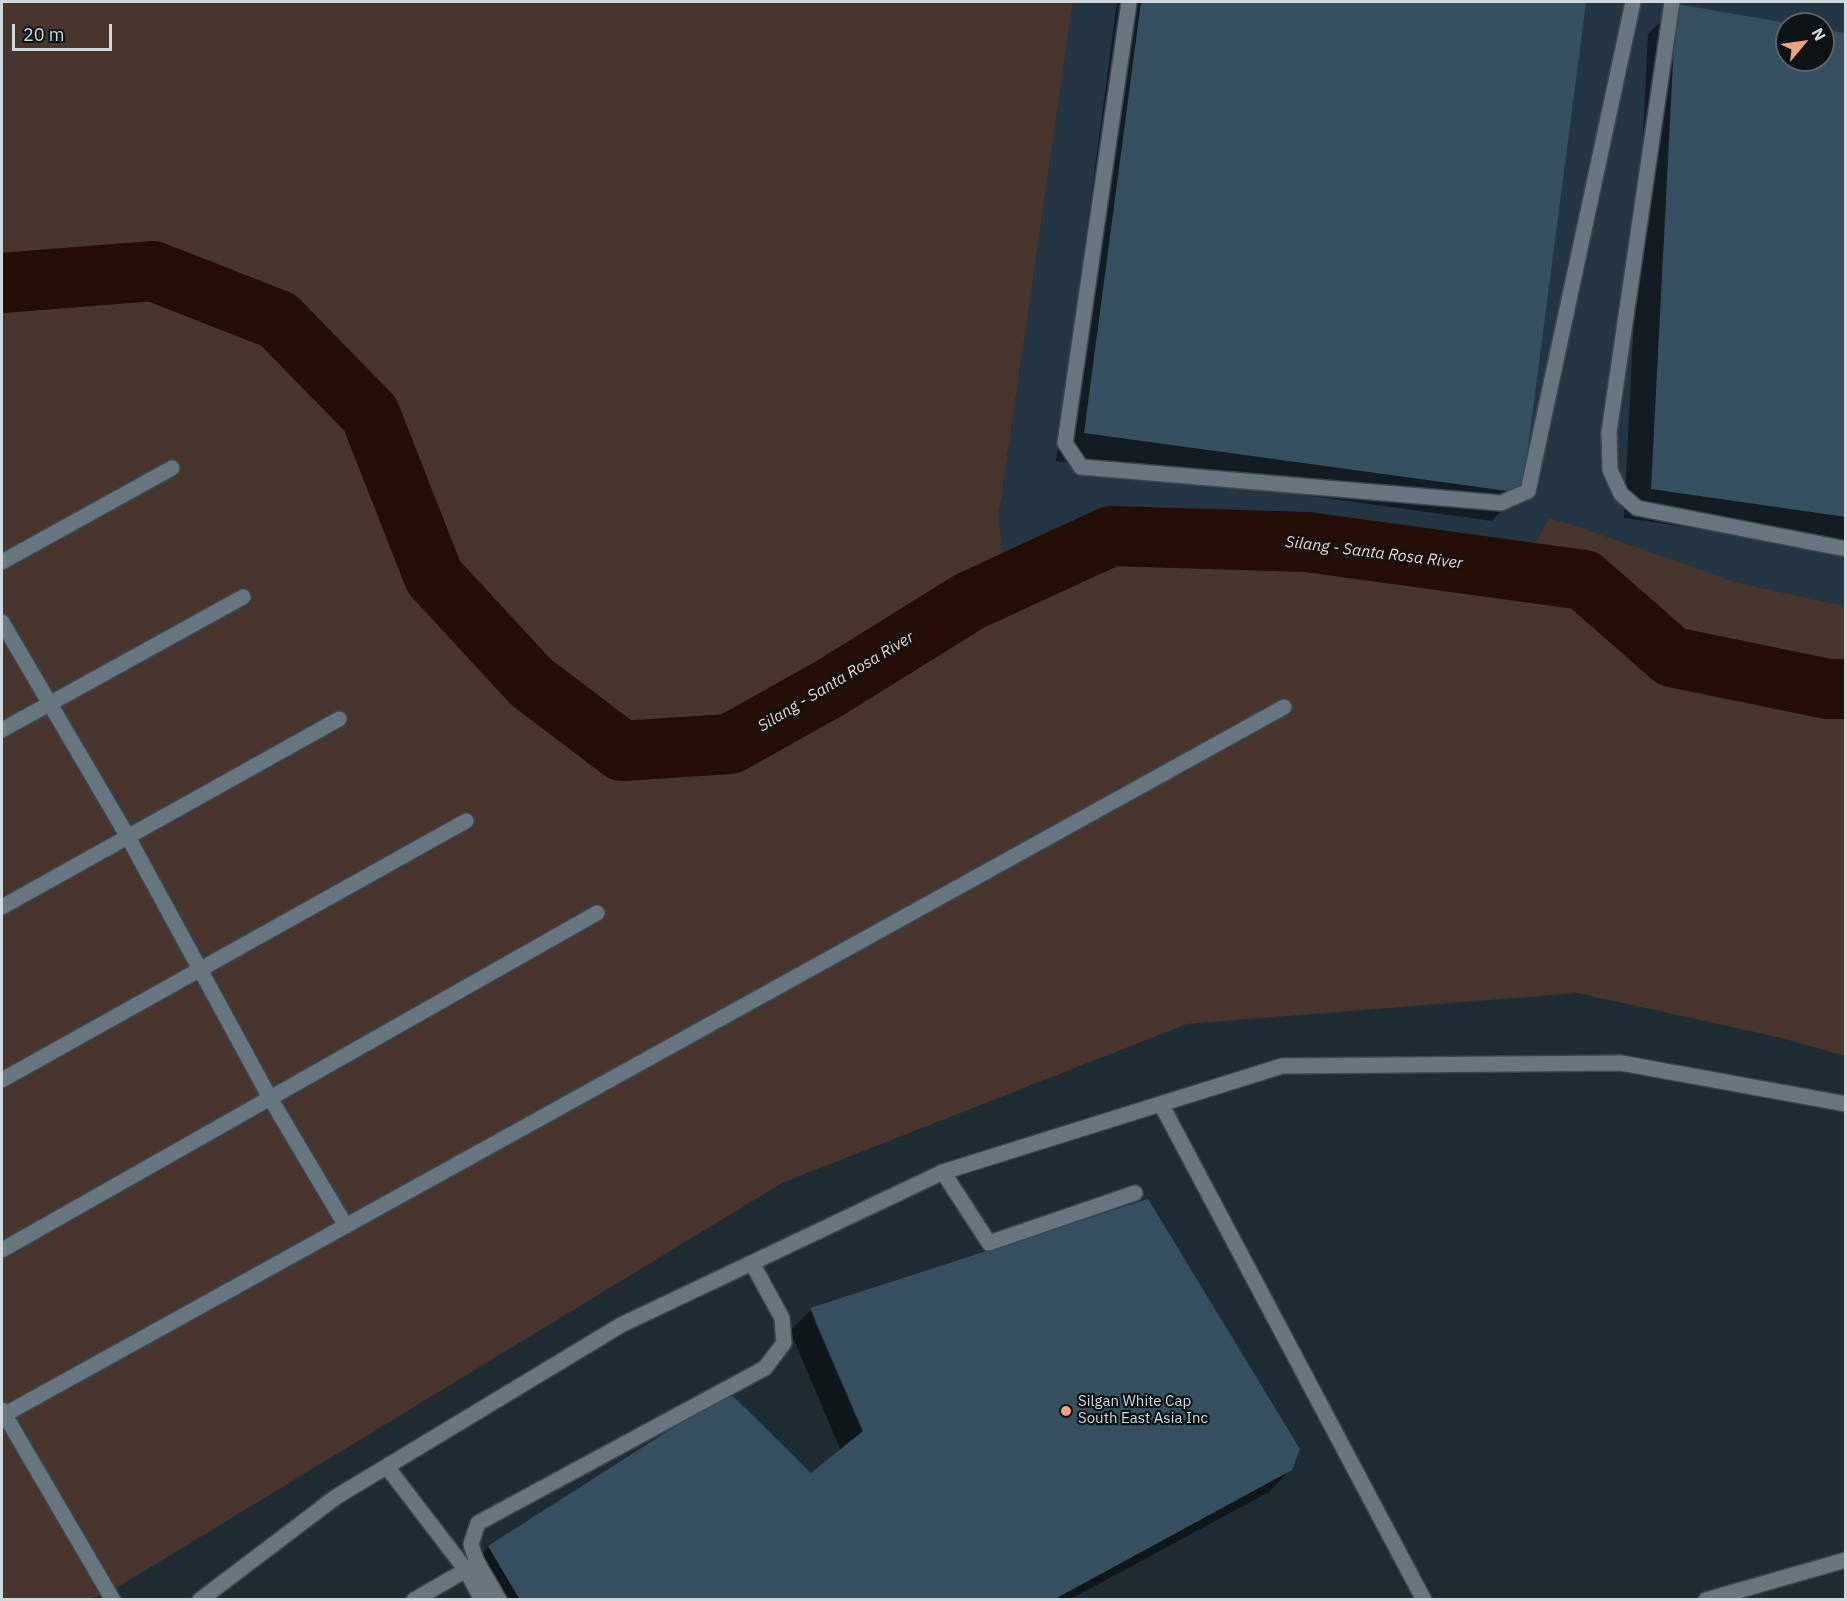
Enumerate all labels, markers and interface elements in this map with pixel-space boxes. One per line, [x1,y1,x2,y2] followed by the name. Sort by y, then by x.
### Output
[15,12,116,50] scale bar
[1775,12,1835,72] north arrow
[23,23,65,46] text: 20 m
[1807,24,1831,44] text: N
[1284,533,1464,573] water label: Silang - Santa Rosa River
[755,628,917,736] water label: Silang - Santa Rosa River
[1078,1393,1208,1428] place label: Silgan White Cap South East Asia Inc
[1059,1404,1073,1418] marker: Silgan White Cap South East Asia Inc

